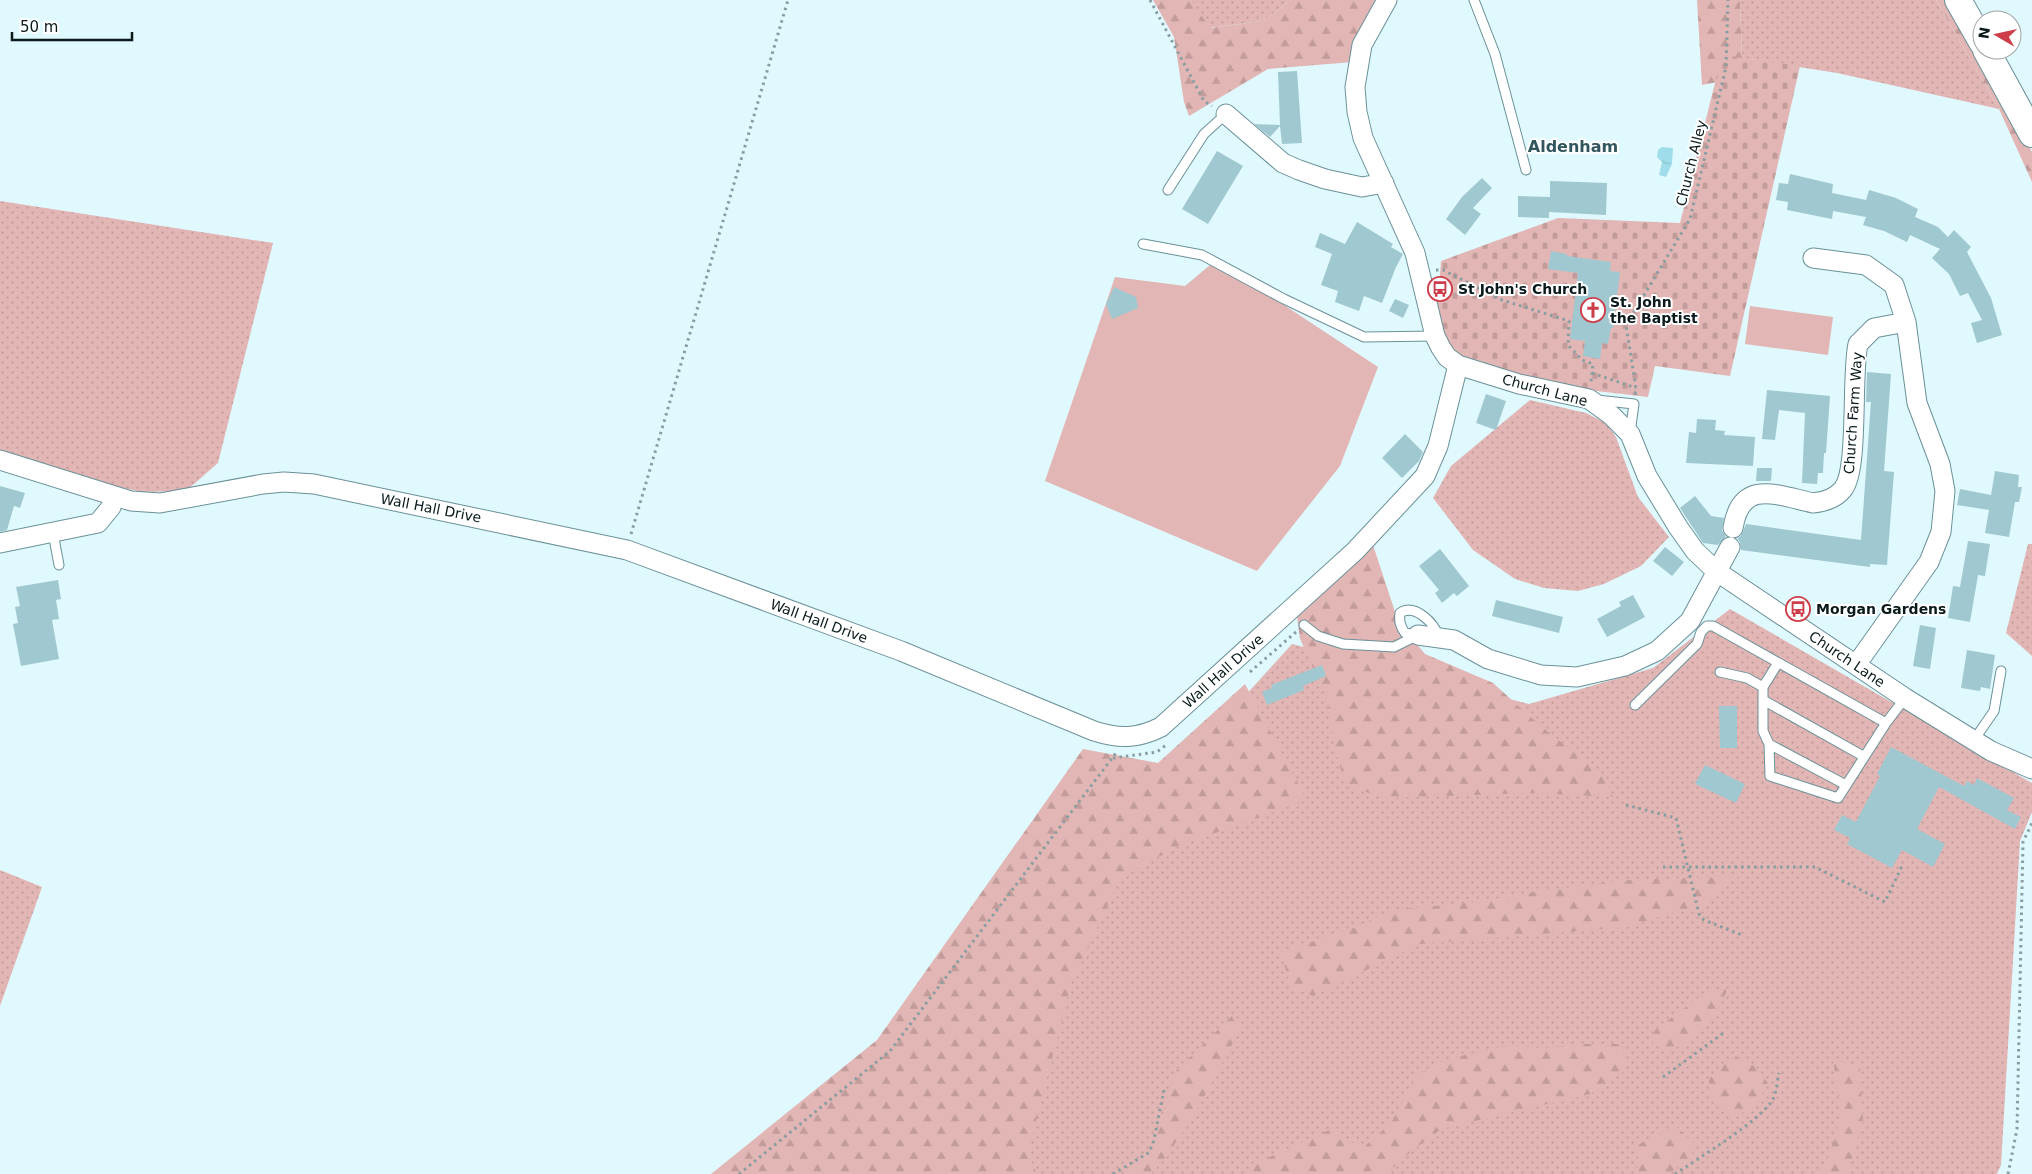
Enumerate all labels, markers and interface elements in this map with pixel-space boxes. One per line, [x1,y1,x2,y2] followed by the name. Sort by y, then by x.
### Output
[12,10,132,42] scale bar
[1972,10,2022,60] north arrow
[20,18,58,36] text: 50 m
[1975,26,1993,40] text: N
[1673,118,1709,208] street label: Church Alley
[1528,137,1618,156] district label: Aldenham
[1427,276,1453,302] bus stop icon: St John's Church
[1458,281,1587,297] place label: St John's Church
[1610,294,1698,326] place label: St. John the Baptist
[1580,297,1606,323] church icon: St. John the Baptist
[1841,351,1865,475] street label: Church Farm Way
[1500,371,1590,409] street label: Church Lane
[379,490,483,526] street label: Wall Hall Drive
[768,596,870,646] street label: Wall Hall Drive
[1785,596,1811,622] bus stop icon: Morgan Gardens
[1816,601,1946,617] place label: Morgan Gardens
[1806,628,1888,690] street label: Church Lane
[1180,631,1266,711] street label: Wall Hall Drive

